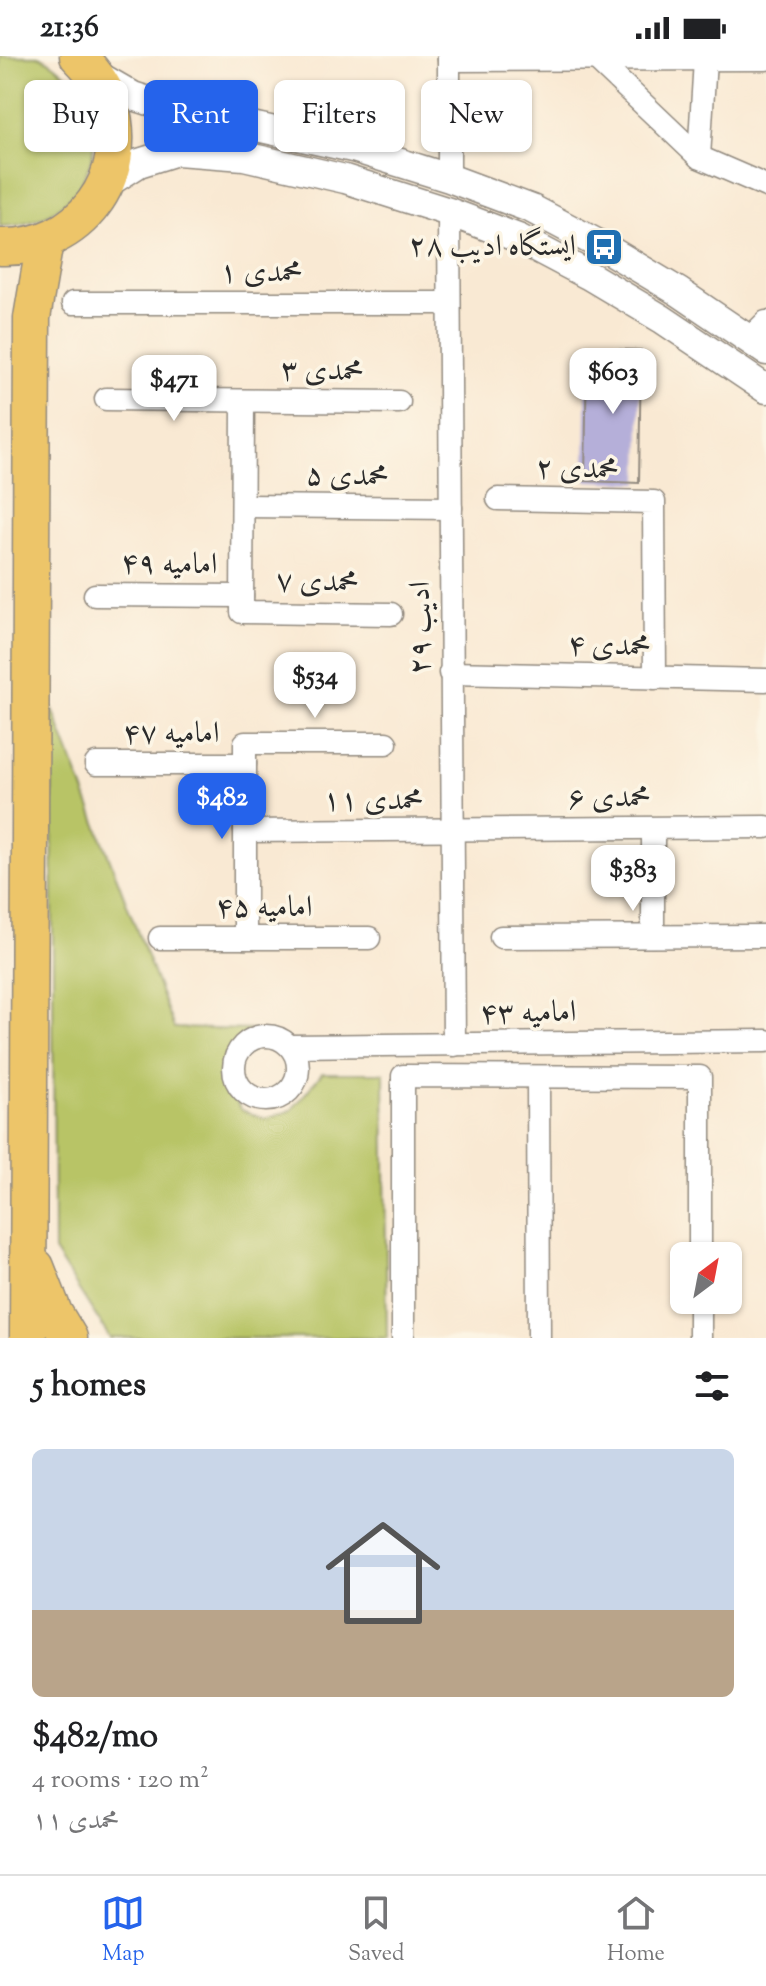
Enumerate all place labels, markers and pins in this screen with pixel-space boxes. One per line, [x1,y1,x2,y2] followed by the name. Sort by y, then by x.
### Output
[408,226,576,269] place label: ایستگاه ادیب ۲۸
[583,226,625,268] bus stop icon: ایستگاه ادیب ۲۸
[566,348,660,416] pin: $603
[127,355,221,423] pin: $471
[268,652,362,720] pin: $534
[175,773,269,841] pin: $482
[586,845,680,913] pin: $383

